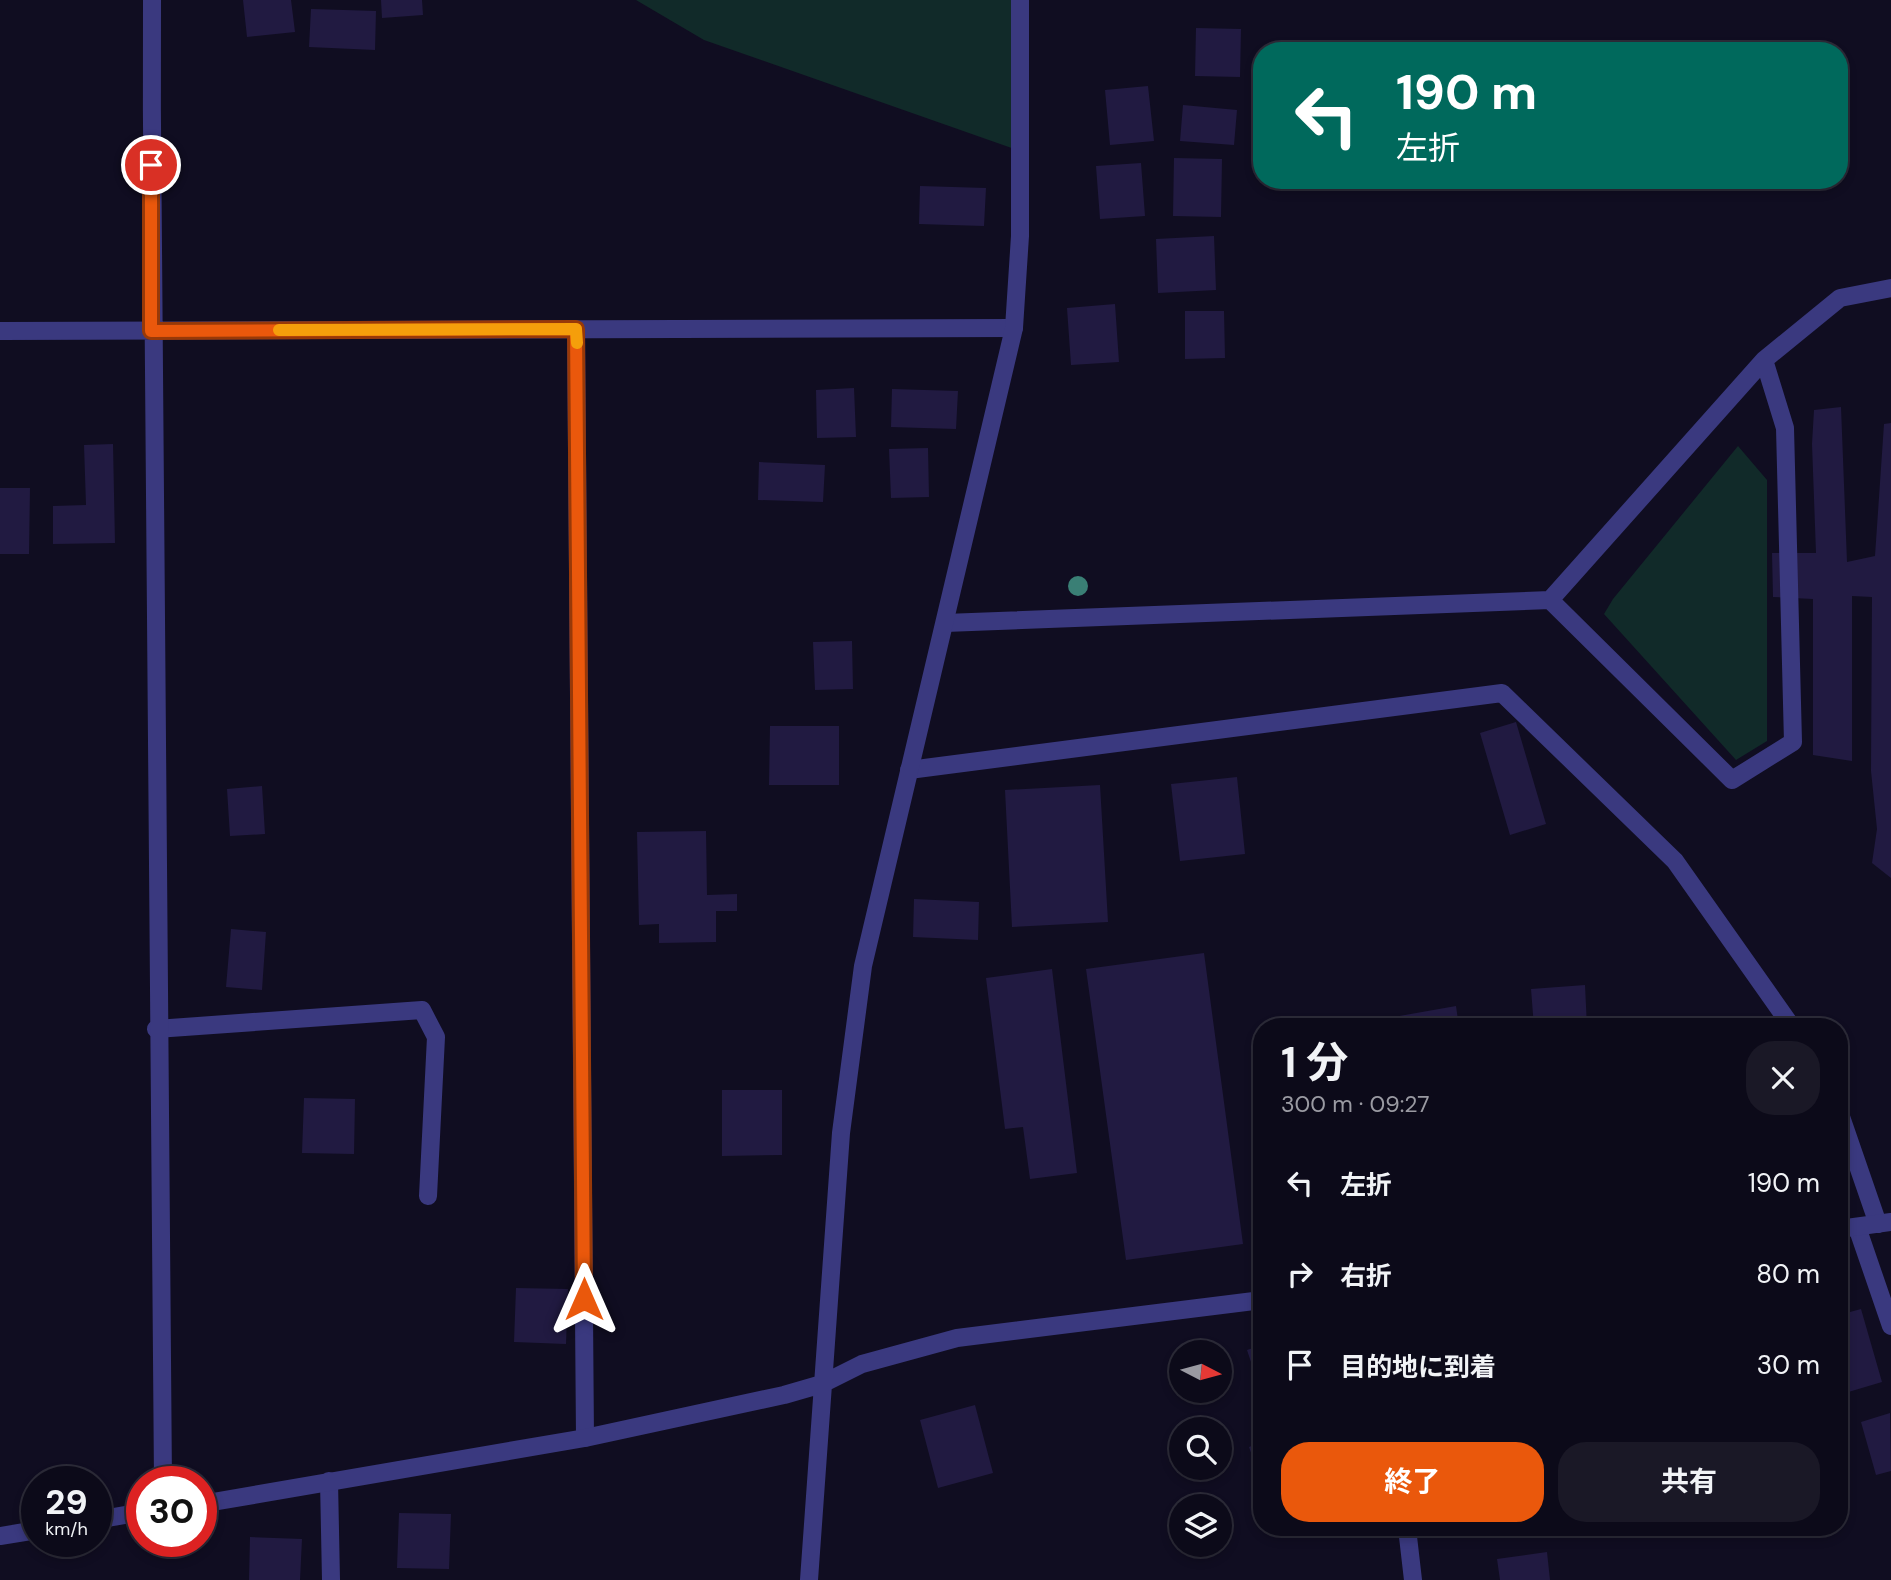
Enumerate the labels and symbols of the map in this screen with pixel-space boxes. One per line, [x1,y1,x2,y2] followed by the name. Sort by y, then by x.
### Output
[121,135,181,195] pin
[547,1262,621,1336] position arrow
[1169,1340,1232,1404] north arrow
[126,1466,217,1557] speed limit sign: 30

